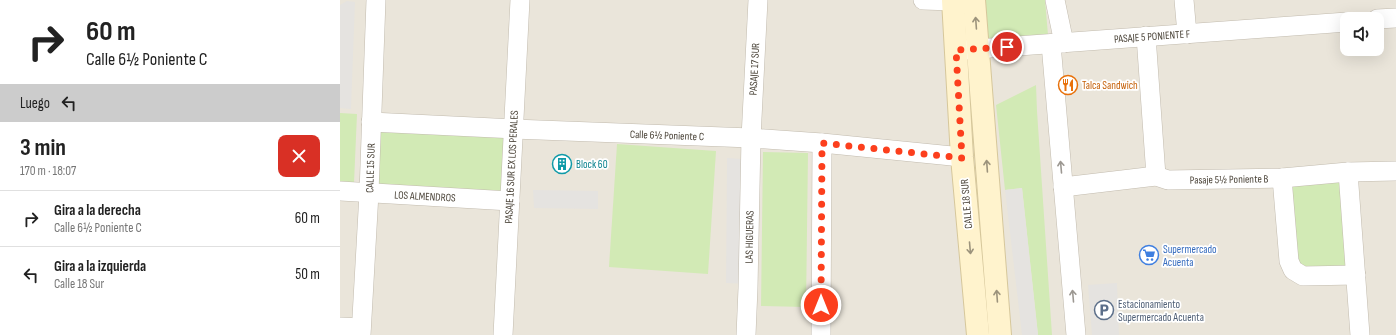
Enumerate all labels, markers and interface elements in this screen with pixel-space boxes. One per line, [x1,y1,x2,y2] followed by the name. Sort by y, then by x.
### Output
[1340,12,1384,56] map controls
[1340,12,1384,56] button: sound
[86,15,135,48] text: 60 m
[20,16,72,68] icon: right
[972,17,979,30] one-way arrow
[1113,27,1191,46] street label: PASAJE 5 PONIENTE F
[990,30,1024,64] pin
[996,36,1018,58] icon: arrive
[747,43,762,96] street label: PASAJE 17 SUR
[86,49,208,70] text: Calle 6½ Poniente C
[1057,74,1079,96] restaurant icon: Talca Sandwich
[1082,79,1138,92] place label: Talca Sandwich
[58,92,80,114] icon: left
[20,94,50,113] text: Luego
[502,110,521,224] street label: PASAJE 16 SUR EX LOS PERALES
[630,128,704,143] street label: Calle 6½ Poniente C
[20,133,66,162] text: 3 min
[278,135,320,177] button: close
[363,143,378,193] street label: CALLE 15 SUR
[551,153,573,175] building icon: Block 60
[576,158,608,171] place label: Block 60
[983,160,990,173] one-way arrow
[1058,161,1065,174] one-way arrow
[20,163,76,179] text: 170 m · 18:07
[1189,172,1269,187] street label: Pasaje 5½ Poniente B
[958,178,975,229] street label: CALLE 18 SUR
[394,188,456,205] street label: LOS ALMENDROS
[54,201,141,220] text: Gira a la derecha
[20,208,42,230] icon: right
[295,209,320,228] text: 60 m
[743,210,756,264] street label: LAS HIGUERAS
[54,220,142,236] text: Calle 6½ Poniente C
[967,241,974,254] one-way arrow
[1162,243,1217,269] place label: Supermercado Acuenta
[1138,244,1160,266] supermarket icon: Supermercado Acuenta
[54,257,146,276] text: Gira a la izquierda
[20,264,42,286] icon: left
[295,265,320,284] text: 50 m
[54,276,104,292] text: Calle 18 Sur
[800,284,842,326] position arrow
[993,290,1000,303] one-way arrow
[1069,290,1076,303] one-way arrow
[1118,298,1204,324] place label: Estacionamiento Supermercado Acuenta
[1093,299,1115,321] parking icon: Estacionamiento Supermercado Acuenta

